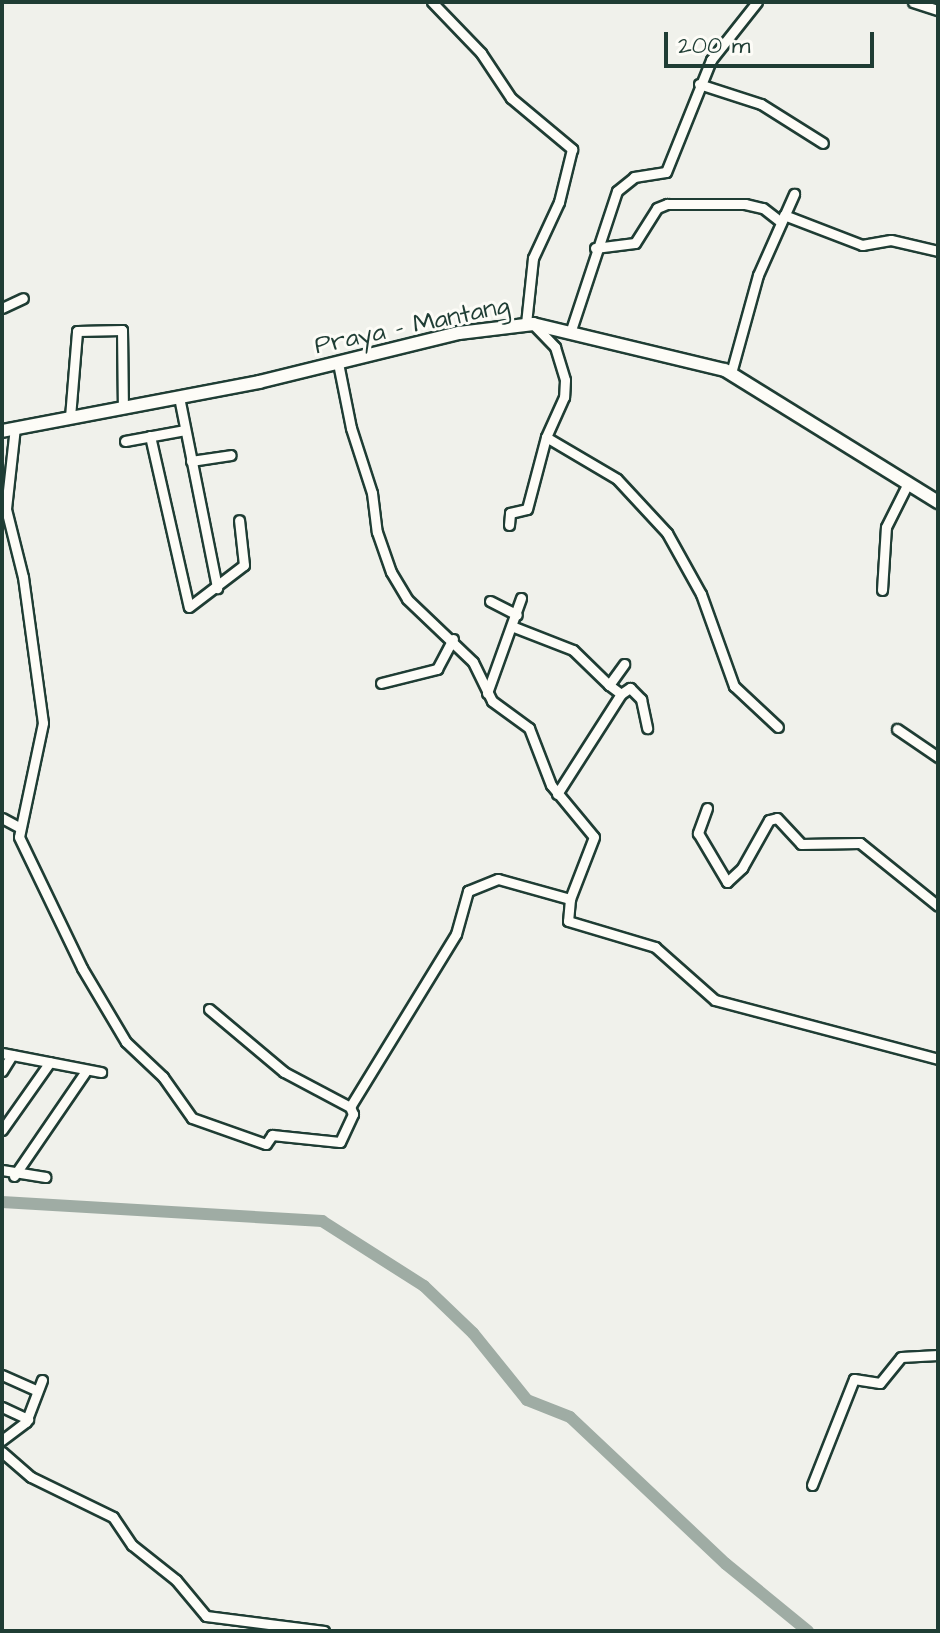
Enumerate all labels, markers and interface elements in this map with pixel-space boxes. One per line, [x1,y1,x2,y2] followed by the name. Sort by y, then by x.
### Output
[668,16,878,66] scale bar
[678,29,750,63] text: 200 m
[312,290,512,362] street label: Praya - Mantang

